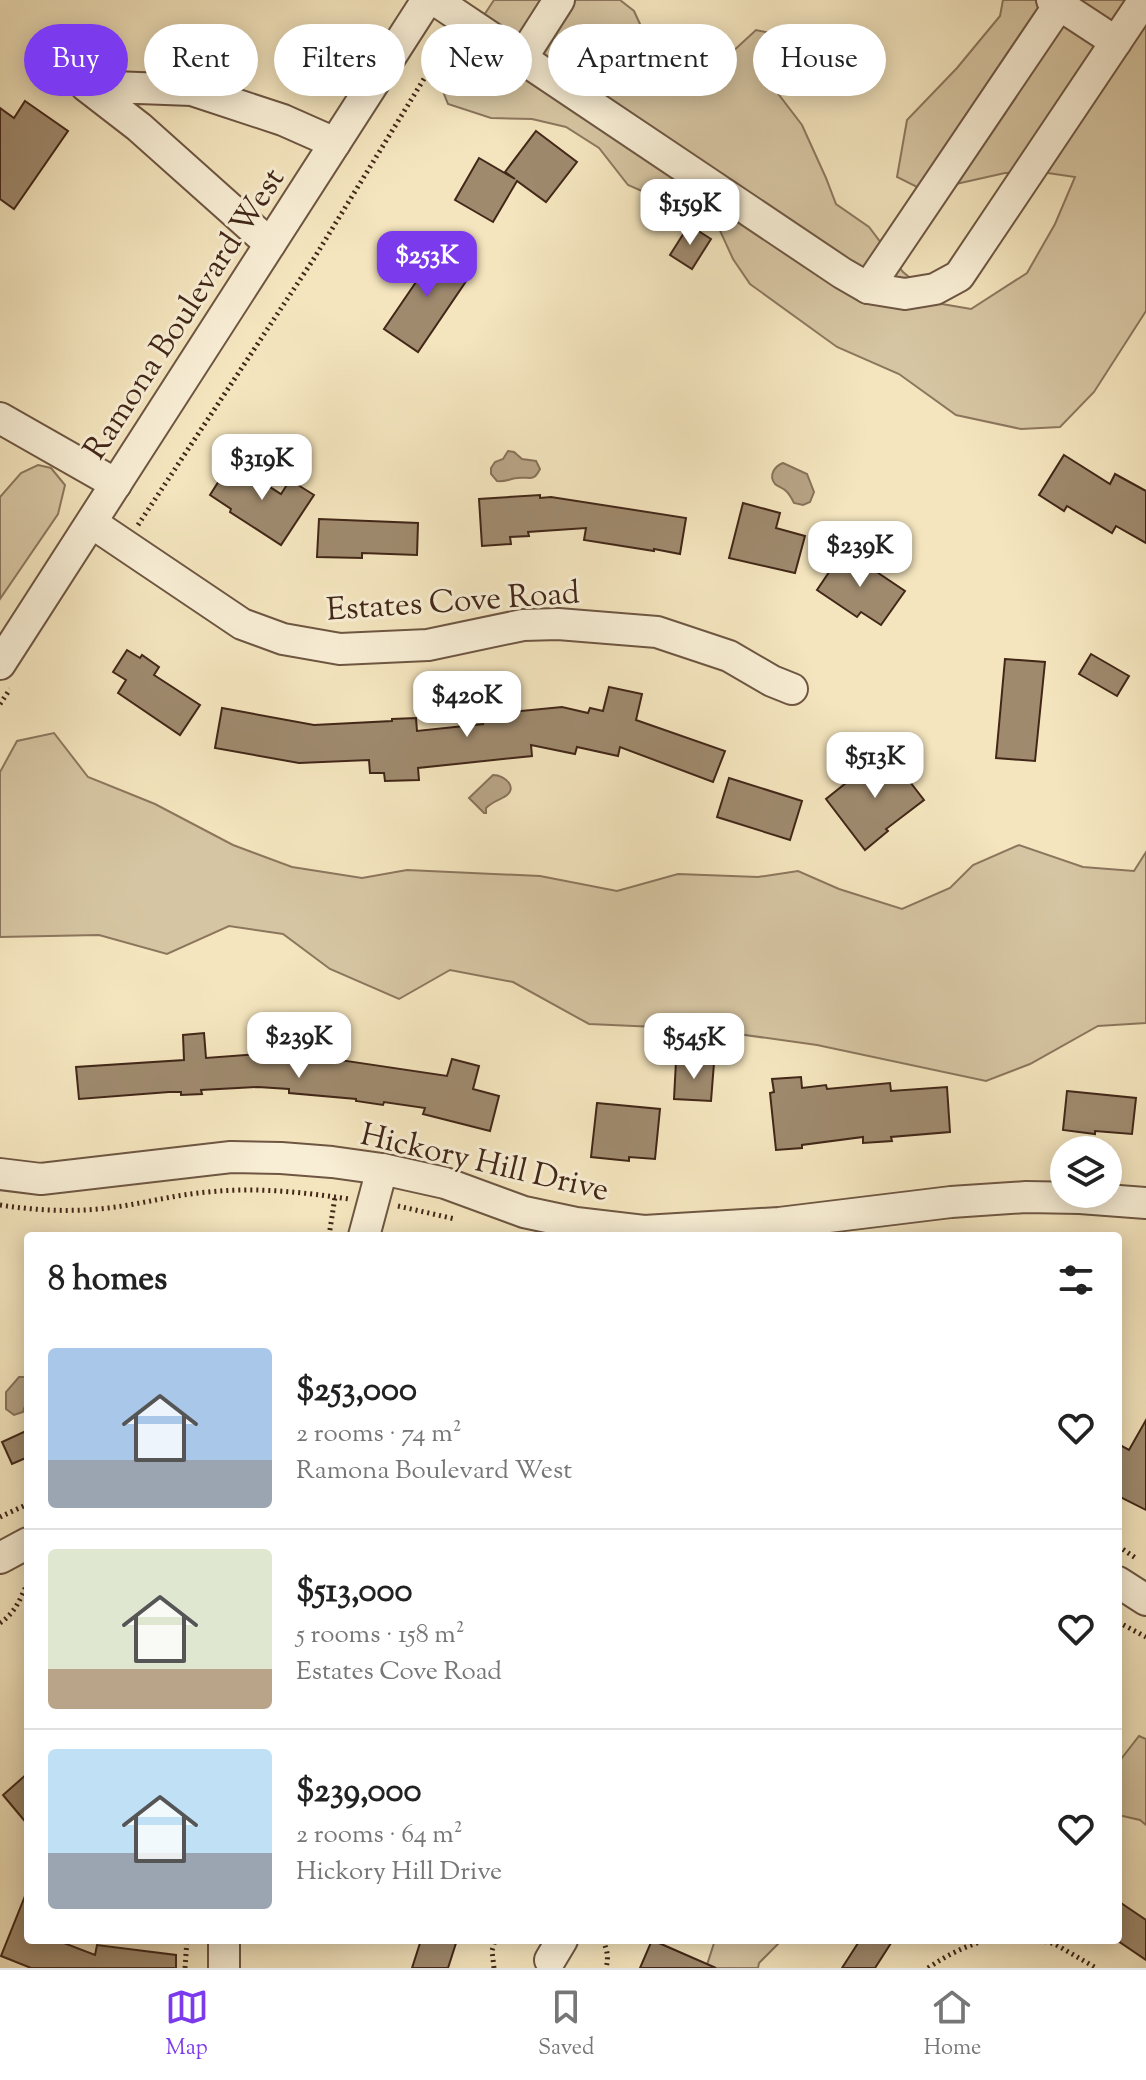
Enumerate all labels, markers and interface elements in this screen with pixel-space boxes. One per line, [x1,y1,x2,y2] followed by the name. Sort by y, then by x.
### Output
[24,24,128,96] chip: Buy
[144,24,258,96] chip: Rent
[274,24,405,96] chip: Filters
[421,24,532,96] chip: New
[548,24,737,96] chip: Apartment
[753,24,886,96] chip: House
[74,160,297,470] street label: Ramona Boulevard West
[634,179,746,247] pin: $159K
[658,186,722,223] text: $159K
[371,231,483,299] pin: $253K
[395,238,459,275] text: $253K
[206,434,318,502] pin: $319K
[230,441,294,478] text: $319K
[804,521,916,589] pin: $239K
[826,528,894,565] text: $239K
[325,571,581,635] street label: Estates Cove Road
[411,671,523,739] pin: $420K
[431,678,503,715] text: $420K
[819,732,931,800] pin: $513K
[845,739,905,776] text: $513K
[243,1012,355,1080] pin: $239K
[638,1013,750,1081] pin: $545K
[265,1019,333,1056] text: $239K
[662,1020,726,1057] text: $545K
[356,1113,613,1215] street label: Hickory Hill Drive
[1050,1136,1122,1208] map controls
[1050,1136,1122,1208] button: layers
[48,1256,167,1305] text: 8 homes
[1054,1258,1098,1302] icon: filters
[296,1367,417,1416] text: $253,000
[112,1380,208,1476] icon: home
[1054,1406,1098,1450] icon: heart
[296,1416,461,1453] text: 2 rooms · 74 m²
[296,1453,572,1490] text: Ramona Boulevard West
[296,1568,413,1617] text: $513,000
[112,1581,208,1677] icon: home
[1054,1607,1098,1651] icon: heart
[296,1617,465,1654] text: 5 rooms · 158 m²
[296,1654,502,1691] text: Estates Cove Road
[296,1768,421,1817] text: $239,000
[112,1781,208,1877] icon: home
[1054,1807,1098,1851] icon: heart
[296,1817,463,1854] text: 2 rooms · 64 m²
[296,1854,502,1891] text: Hickory Hill Drive
[165,1985,209,2065] tab: Map
[538,1985,594,2065] tab: Saved
[924,1985,981,2065] tab: Home

